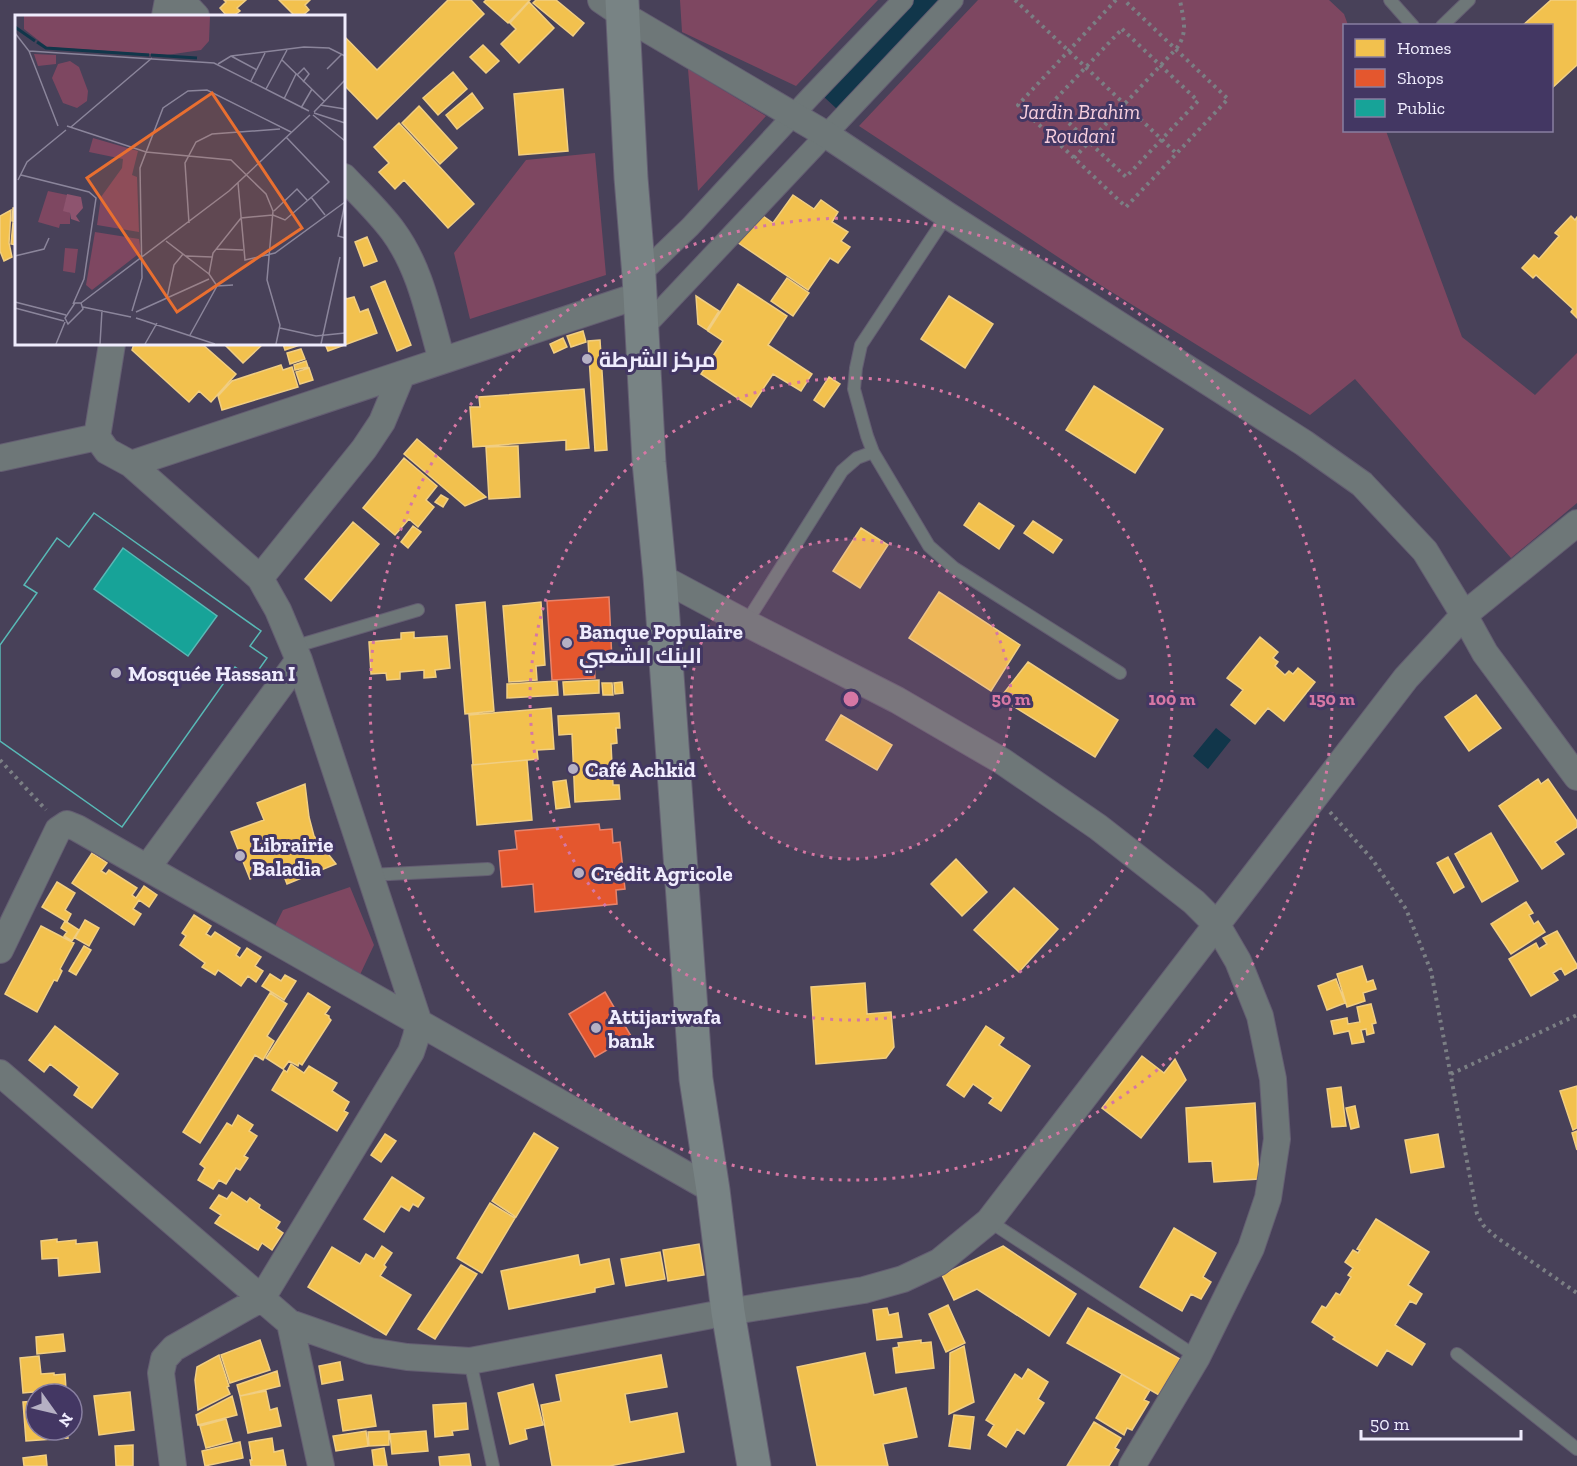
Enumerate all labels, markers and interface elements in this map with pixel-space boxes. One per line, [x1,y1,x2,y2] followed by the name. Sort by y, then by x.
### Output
[15,15,345,345] inset map
[1343,24,1553,132] legend
[1397,37,1451,59] text: Homes
[1397,67,1444,89] text: Shops
[1397,97,1445,119] text: Public
[1019,99,1140,148] park label: Jardin Brahim Roudani
[599,347,715,372] place label: مركز الشرطة
[580,352,594,366] marker: مركز الشرطة
[579,619,743,673] place label: Banque Populaire البنك الشعبي
[560,636,574,650] marker: Banque Populaire البنك الشعبي
[128,661,295,686] place label: Mosquée Hassan I
[109,666,123,680] marker: Mosquée Hassan I
[992,688,1031,710] text: 50 m
[1148,688,1196,710] text: 100 m
[1309,688,1355,710] text: 150 m
[841,689,861,709] centre of rings
[585,757,696,782] place label: Café Achkid
[566,762,580,776] marker: Café Achkid
[252,832,333,881] place label: Librairie Baladia
[233,849,247,863] marker: Librairie Baladia
[591,861,733,886] place label: Crédit Agricole
[572,866,586,880] marker: Crédit Agricole
[607,1004,721,1053] place label: Attijariwafa bank
[589,1021,603,1035] marker: Attijariwafa bank
[24,1382,84,1442] north arrow
[1361,1403,1522,1441] scale bar
[55,1410,77,1430] text: N
[1370,1413,1410,1435] text: 50 m

